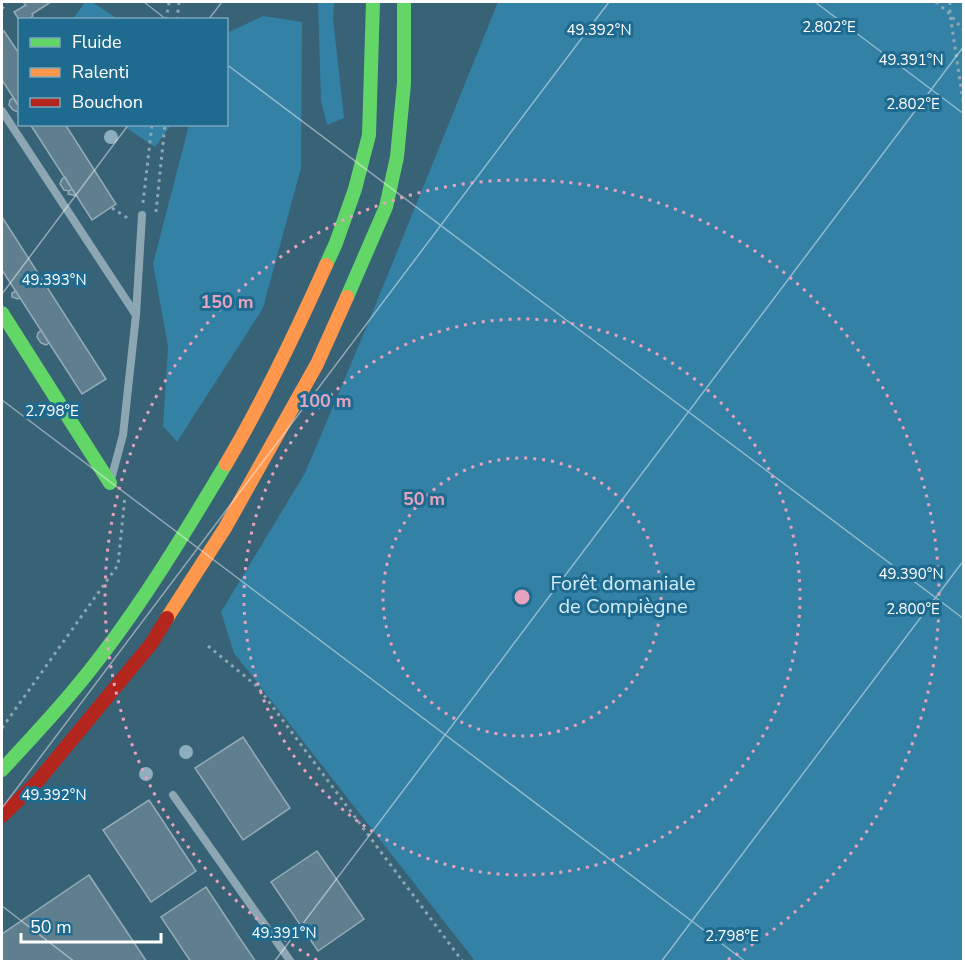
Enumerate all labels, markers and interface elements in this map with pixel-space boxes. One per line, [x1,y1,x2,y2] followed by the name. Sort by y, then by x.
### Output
[802,17,856,37] text: 2.802°E
[18,18,228,126] legend
[566,20,632,40] text: 49.392°N
[72,30,122,54] text: Fluide
[878,50,944,70] text: 49.391°N
[72,60,129,84] text: Ralenti
[72,90,143,114] text: Bouchon
[886,94,940,114] text: 2.802°E
[21,270,87,290] text: 49.393°N
[200,290,254,314] text: 150 m
[298,389,352,413] text: 100 m
[25,401,79,421] text: 2.798°E
[403,487,445,511] text: 50 m
[878,564,944,584] text: 49.390°N
[550,570,696,620] park label: Forêt domaniale de Compiègne
[512,587,532,607] centre of rings
[886,599,940,619] text: 2.800°E
[21,785,87,805] text: 49.392°N
[21,906,160,944] scale bar
[30,915,72,939] text: 50 m
[251,923,317,943] text: 49.391°N
[705,926,759,946] text: 2.798°E

